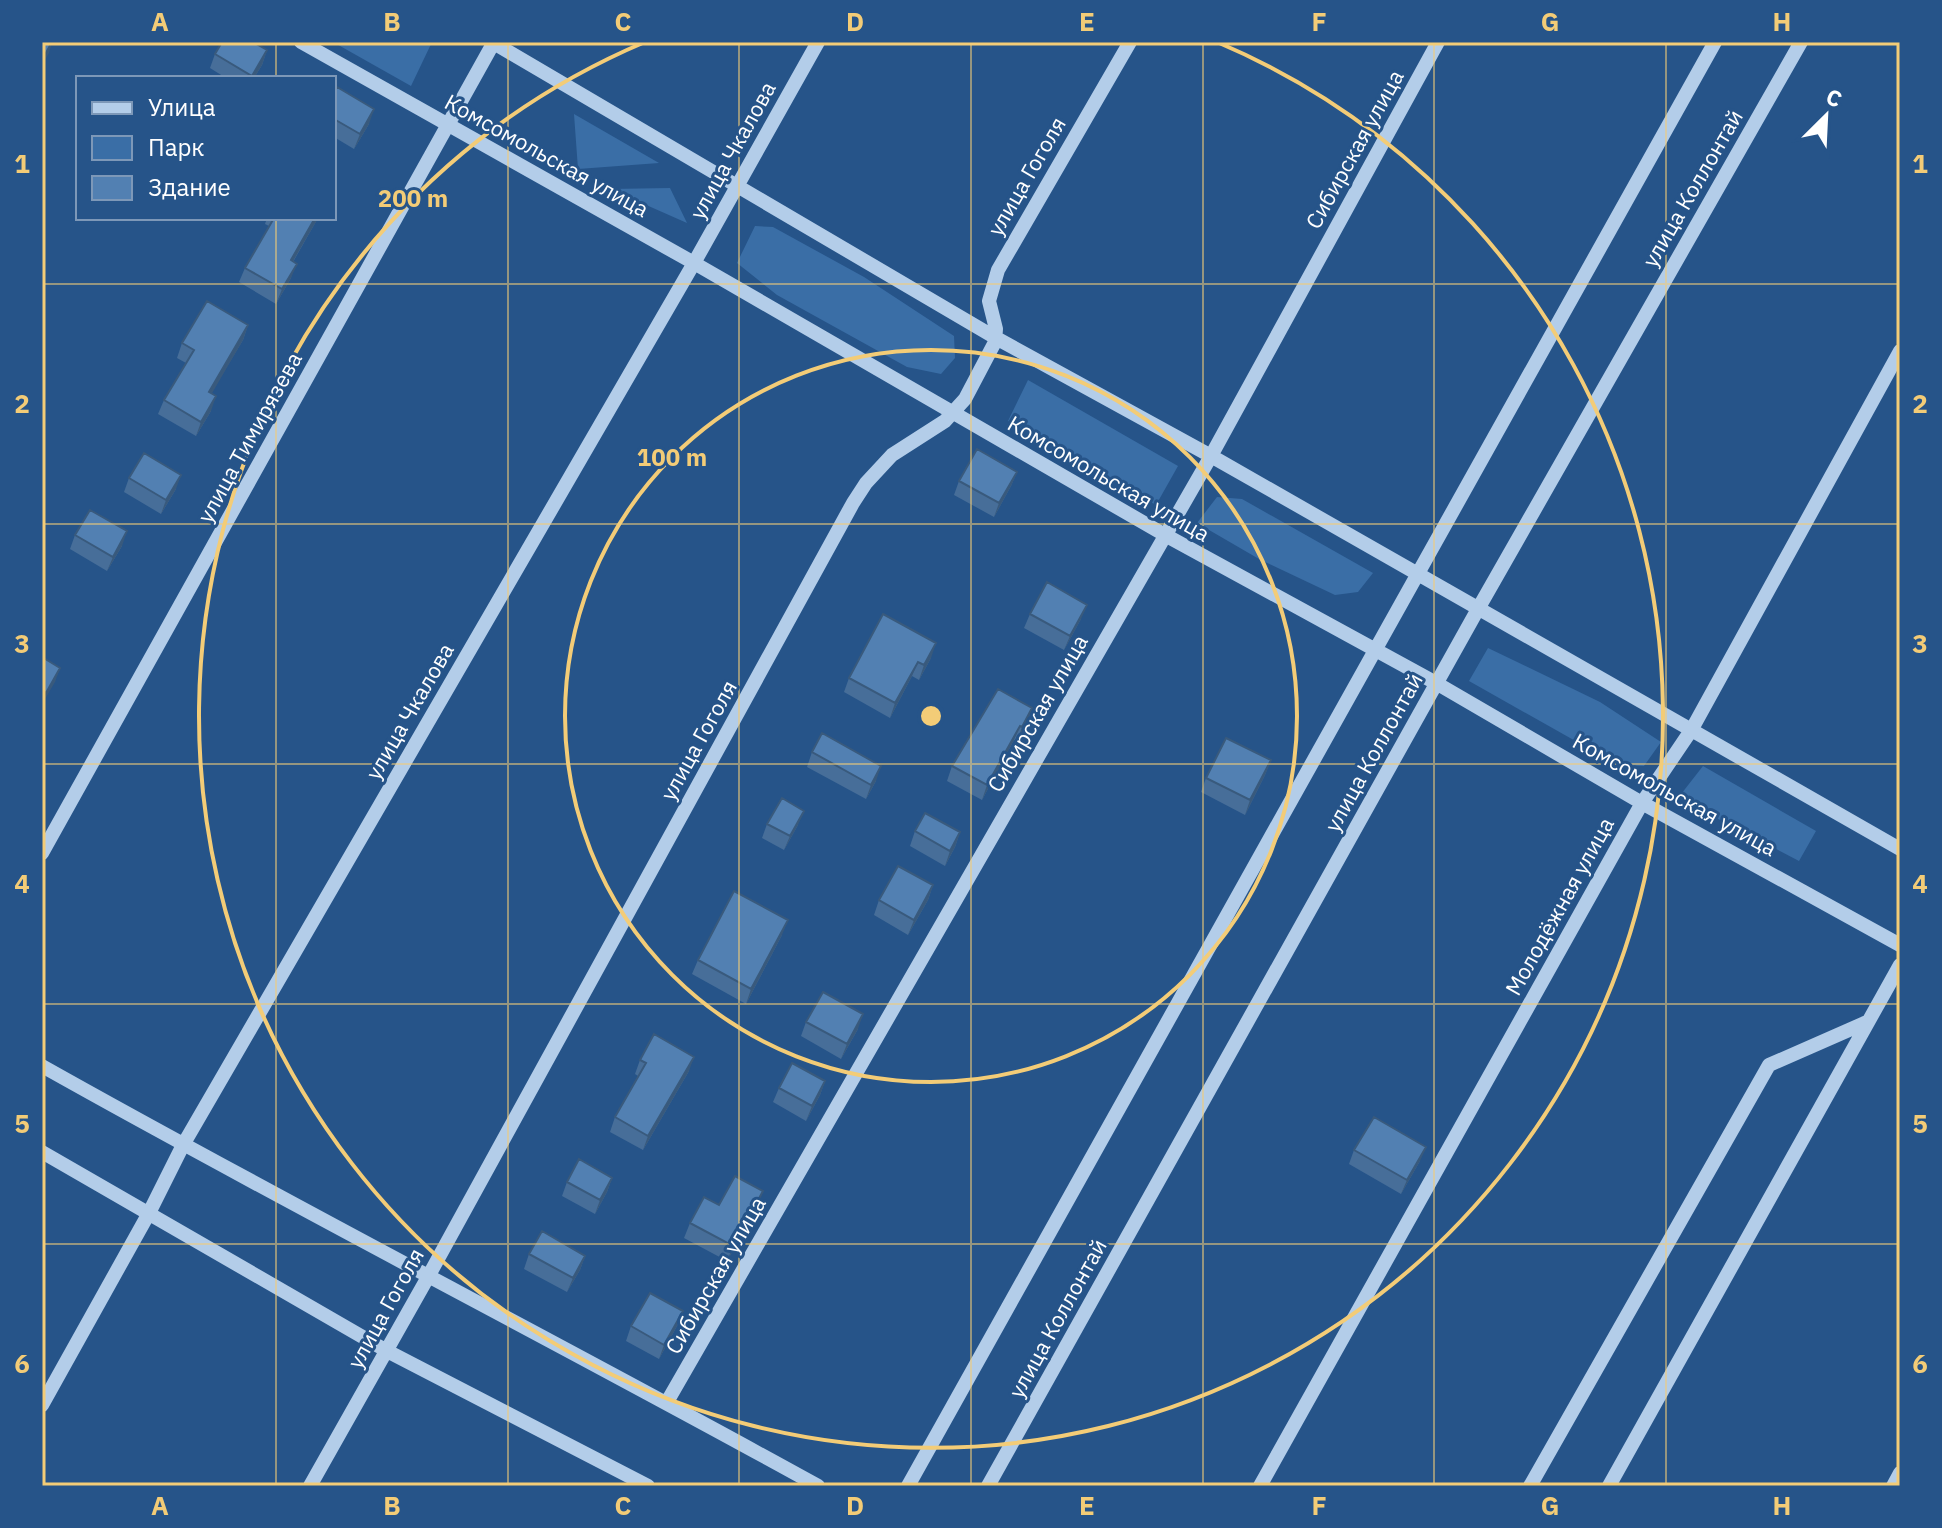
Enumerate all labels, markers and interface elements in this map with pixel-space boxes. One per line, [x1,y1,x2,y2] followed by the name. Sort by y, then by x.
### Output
[151,4,169,38] text: A
[383,4,401,38] text: B
[615,4,632,38] text: C
[846,4,864,38] text: D
[1079,4,1095,38] text: E
[1311,4,1327,38] text: F
[1541,4,1559,38] text: G
[1773,4,1791,38] text: H
[1298,64,1410,234] street label: Сибирская улица
[76,76,336,220] legend
[682,76,782,224] street label: улица Чкалова
[1786,76,1866,156] north arrow
[1822,81,1847,113] text: С
[440,87,654,223] street label: Комсомольская улица
[148,91,216,123] text: Улица
[1635,104,1749,272] street label: улица Коллонтай
[980,111,1072,241] street label: улица Гоголя
[148,131,205,163] text: Парк
[14,146,30,180] text: 1
[1912,146,1928,180] text: 1
[148,171,231,203] text: Здание
[378,182,448,214] text: 200 m
[190,346,308,527] street label: улица Тимирязева
[14,386,30,420] text: 2
[1912,386,1928,420] text: 2
[1003,408,1216,548] street label: Комсомольская улица
[637,441,707,473] text: 100 m
[14,626,30,660] text: 3
[1912,626,1928,660] text: 3
[980,629,1094,797] street label: Сибирская улица
[358,637,460,784] street label: улица Чкалова
[1317,667,1429,837] street label: улица Коллонтай
[653,675,743,805] street label: улица Гоголя
[917,702,945,730] centre of rings
[1568,726,1782,862] street label: Комсомольская улица
[1498,812,1620,1000] street label: Молодёжная улица
[14,866,30,900] text: 4
[1912,866,1928,900] text: 4
[14,1106,30,1140] text: 5
[1912,1106,1928,1140] text: 5
[658,1191,772,1359] street label: Сибирская улица
[1001,1233,1113,1403] street label: улица Коллонтай
[340,1243,430,1373] street label: улица Гоголя
[14,1346,30,1380] text: 6
[1912,1346,1928,1380] text: 6
[151,1488,169,1522] text: A
[383,1488,401,1522] text: B
[615,1488,632,1522] text: C
[846,1488,864,1522] text: D
[1079,1488,1095,1522] text: E
[1311,1488,1327,1522] text: F
[1541,1488,1559,1522] text: G
[1773,1488,1791,1522] text: H

